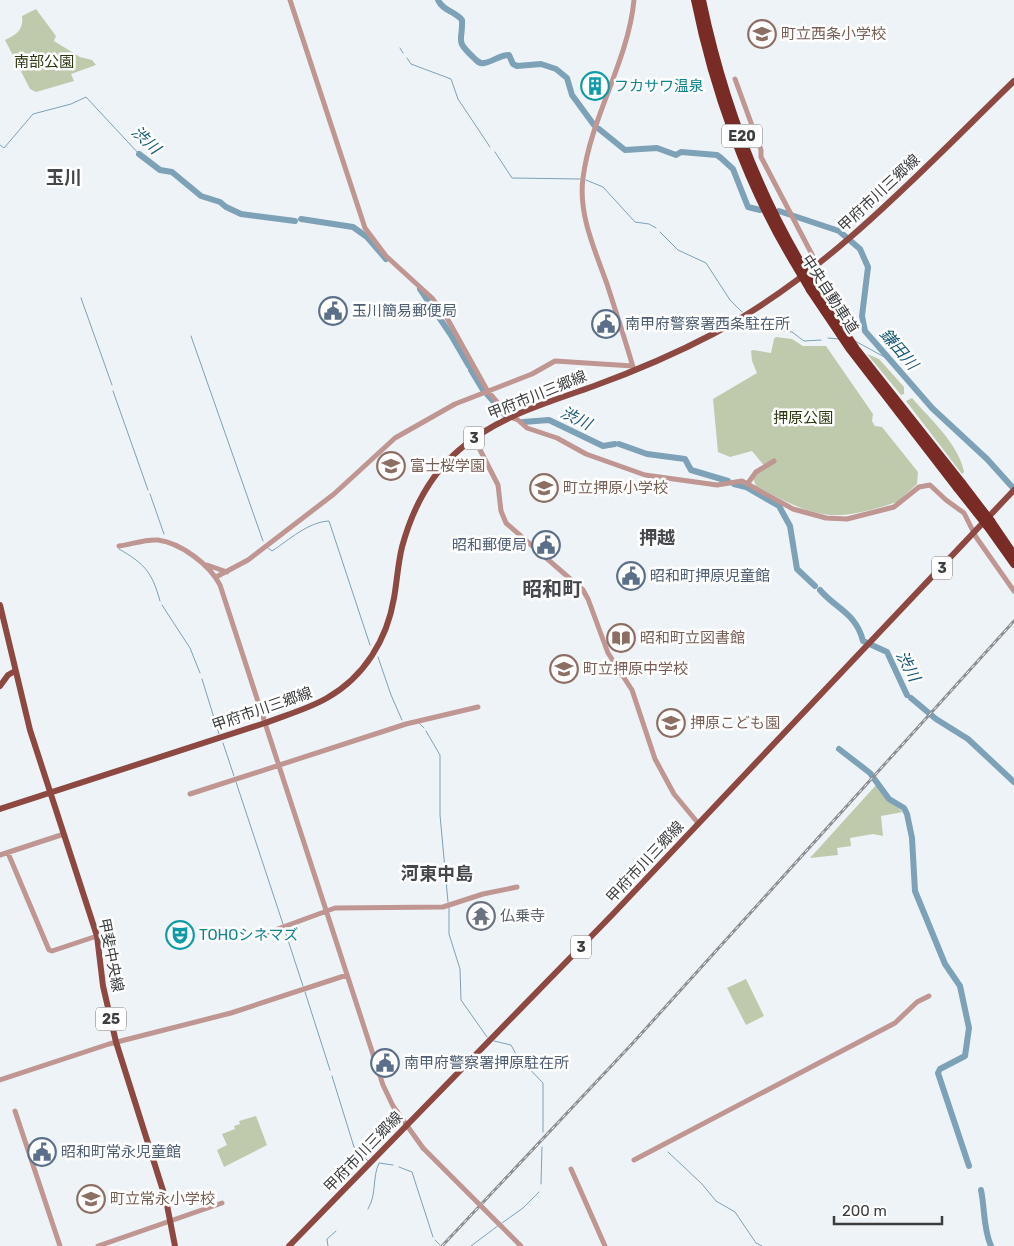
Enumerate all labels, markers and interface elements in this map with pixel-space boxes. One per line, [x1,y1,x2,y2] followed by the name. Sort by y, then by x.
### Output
[747,19,777,49] school or university icon: 町立西条小学校
[781,25,886,43] place label: 町立西条小学校
[14,53,74,71] park label: 南部公園
[580,71,610,101] building icon: フカサワ温泉
[614,77,704,95] place label: フカサワ温泉
[128,122,166,159] water label: 渋川
[722,124,762,148] road number: E20
[834,151,924,235] street label: 甲府市川三郷線
[46,167,82,189] district label: 玉川
[798,251,862,337] street label: 中央自動車道
[318,296,348,326] public building icon: 玉川簡易郵便局
[352,302,457,320] place label: 玉川簡易郵便局
[591,309,621,339] public building icon: 南甲府警察署西条駐在所
[625,315,790,333] place label: 南甲府警察署西条駐在所
[876,325,923,375] water label: 鎌田川
[485,367,589,423] street label: 甲府市川三郷線
[557,402,596,434] water label: 渋川
[773,409,833,427] park label: 押原公園
[464,426,484,449] road number: 3
[376,451,406,481] school or university icon: 富士桜学園
[410,457,485,475] place label: 富士桜学園
[529,473,559,503] school or university icon: 町立押原小学校
[563,479,668,497] place label: 町立押原小学校
[639,527,675,549] district label: 押越
[531,530,561,560] public building icon: 昭和郵便局
[452,536,527,554] place label: 昭和郵便局
[932,556,952,580] road number: 3
[616,561,646,591] public building icon: 昭和町押原児童館
[650,567,770,585] place label: 昭和町押原児童館
[522,577,582,601] district label: 昭和町
[606,623,636,653] library icon: 昭和町立図書館
[640,629,745,647] place label: 昭和町立図書館
[892,647,925,686] water label: 渋川
[549,654,579,684] school or university icon: 町立押原中学校
[583,660,688,678] place label: 町立押原中学校
[209,683,315,735] street label: 甲府市川三郷線
[656,708,686,738] school or university icon: 押原こども園
[690,714,780,732] place label: 押原こども園
[603,817,687,907] street label: 甲府市川三郷線
[401,863,473,885] district label: 河東中島
[466,901,496,931] temple icon: 仏乗寺
[500,907,545,925] place label: 仏乗寺
[95,916,127,994] street label: 甲斐中央線
[165,920,195,950] theatre icon: TOHOシネマズ
[199,926,298,944] place label: TOHOシネマズ
[571,936,591,959] road number: 3
[96,1008,126,1030] road number: 25
[370,1048,400,1078] public building icon: 南甲府警察署押原駐在所
[404,1054,569,1072] place label: 南甲府警察署押原駐在所
[320,1108,406,1196] street label: 甲府市川三郷線
[27,1137,57,1167] public building icon: 昭和町常永児童館
[61,1143,181,1161] place label: 昭和町常永児童館
[76,1184,106,1214] school or university icon: 町立常永小学校
[110,1190,215,1208] place label: 町立常永小学校
[834,1194,942,1226] scale bar
[842,1202,887,1220] text: 200 m

